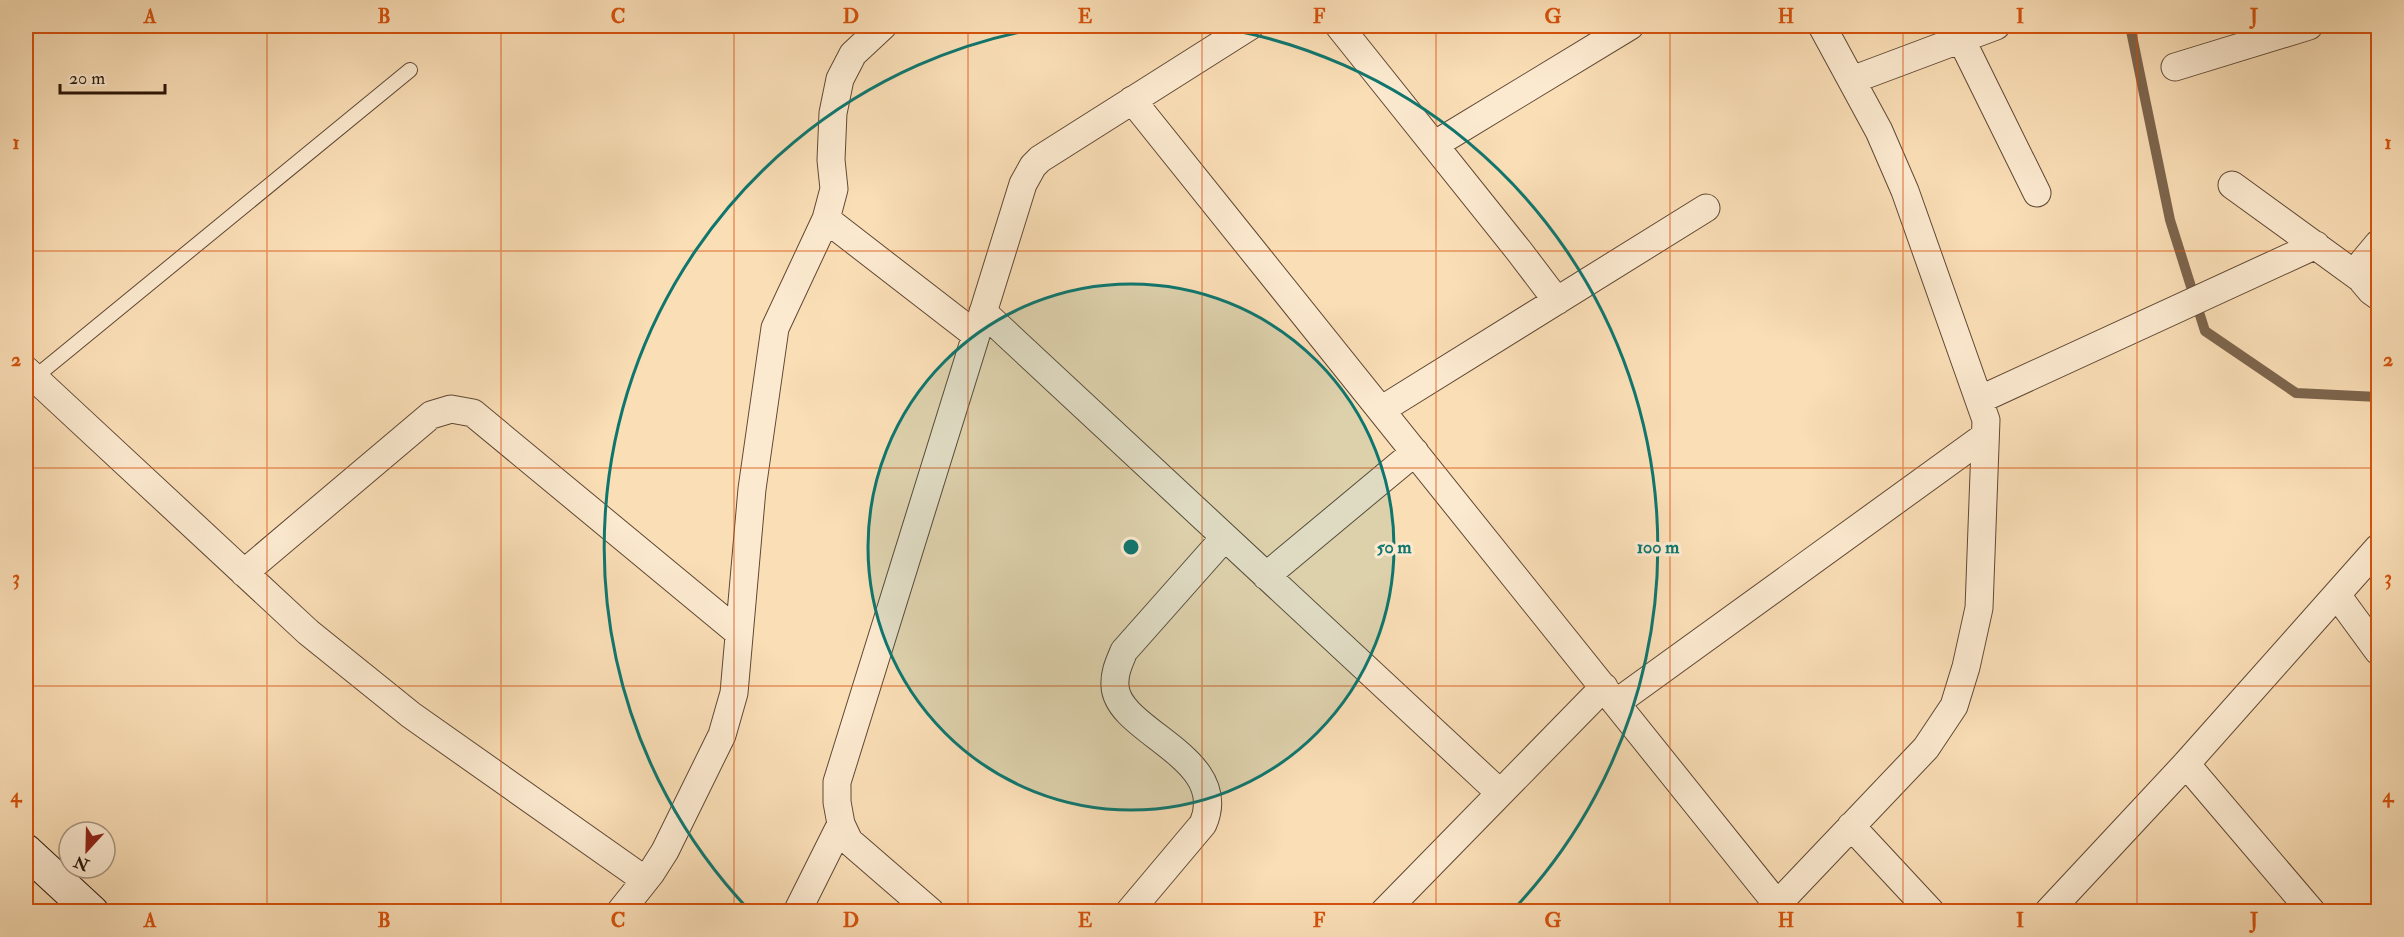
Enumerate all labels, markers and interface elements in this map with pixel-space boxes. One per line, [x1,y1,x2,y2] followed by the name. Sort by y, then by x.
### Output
[143,4,157,29] text: A
[377,4,391,29] text: B
[611,4,625,29] text: C
[843,4,859,29] text: D
[1078,4,1093,29] text: E
[1313,4,1326,29] text: F
[1545,4,1562,29] text: G
[1778,4,1794,29] text: H
[2016,4,2024,29] text: I
[2249,4,2258,29] text: J
[60,57,165,95] scale bar
[69,67,105,90] text: 20 m
[12,130,20,155] text: 1
[2384,130,2392,155] text: 1
[11,347,21,372] text: 2
[2383,347,2393,372] text: 2
[1377,536,1412,559] text: 50 m
[1637,536,1680,559] text: 100 m
[1121,537,1141,557] centre of rings
[12,565,20,590] text: 3
[2384,565,2392,590] text: 3
[10,783,23,808] text: 4
[2382,783,2395,808] text: 4
[57,820,117,880] north arrow
[71,851,93,875] text: N
[143,908,157,933] text: A
[377,908,391,933] text: B
[611,908,625,933] text: C
[843,908,859,933] text: D
[1078,908,1093,933] text: E
[1313,908,1326,933] text: F
[1545,908,1562,933] text: G
[1778,908,1794,933] text: H
[2016,908,2024,933] text: I
[2249,908,2258,933] text: J

